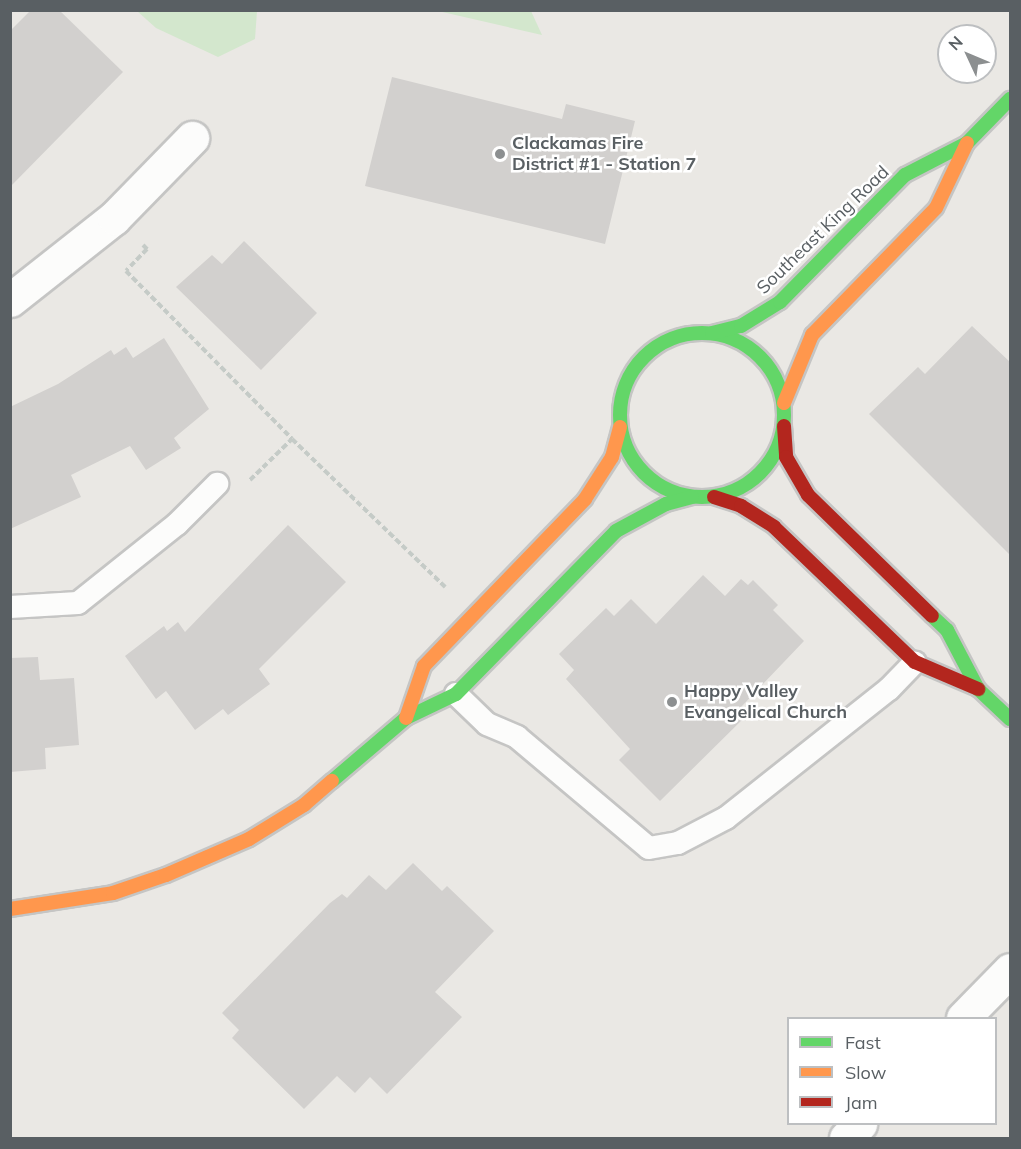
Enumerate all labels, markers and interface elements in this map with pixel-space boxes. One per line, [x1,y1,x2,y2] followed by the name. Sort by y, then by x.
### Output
[937,24,997,84] north arrow
[944,32,967,54] text: N
[512,133,696,176] place label: Clackamas Fire District #1 - Station 7
[493,147,507,161] marker: Clackamas Fire District #1 - Station 7
[753,161,893,299] street label: Southeast King Road
[684,681,847,724] place label: Happy Valley Evangelical Church
[665,695,679,709] marker: Happy Valley Evangelical Church
[787,1017,997,1125] legend
[845,1031,881,1054] text: Fast
[845,1061,886,1084] text: Slow
[845,1091,878,1114] text: Jam

